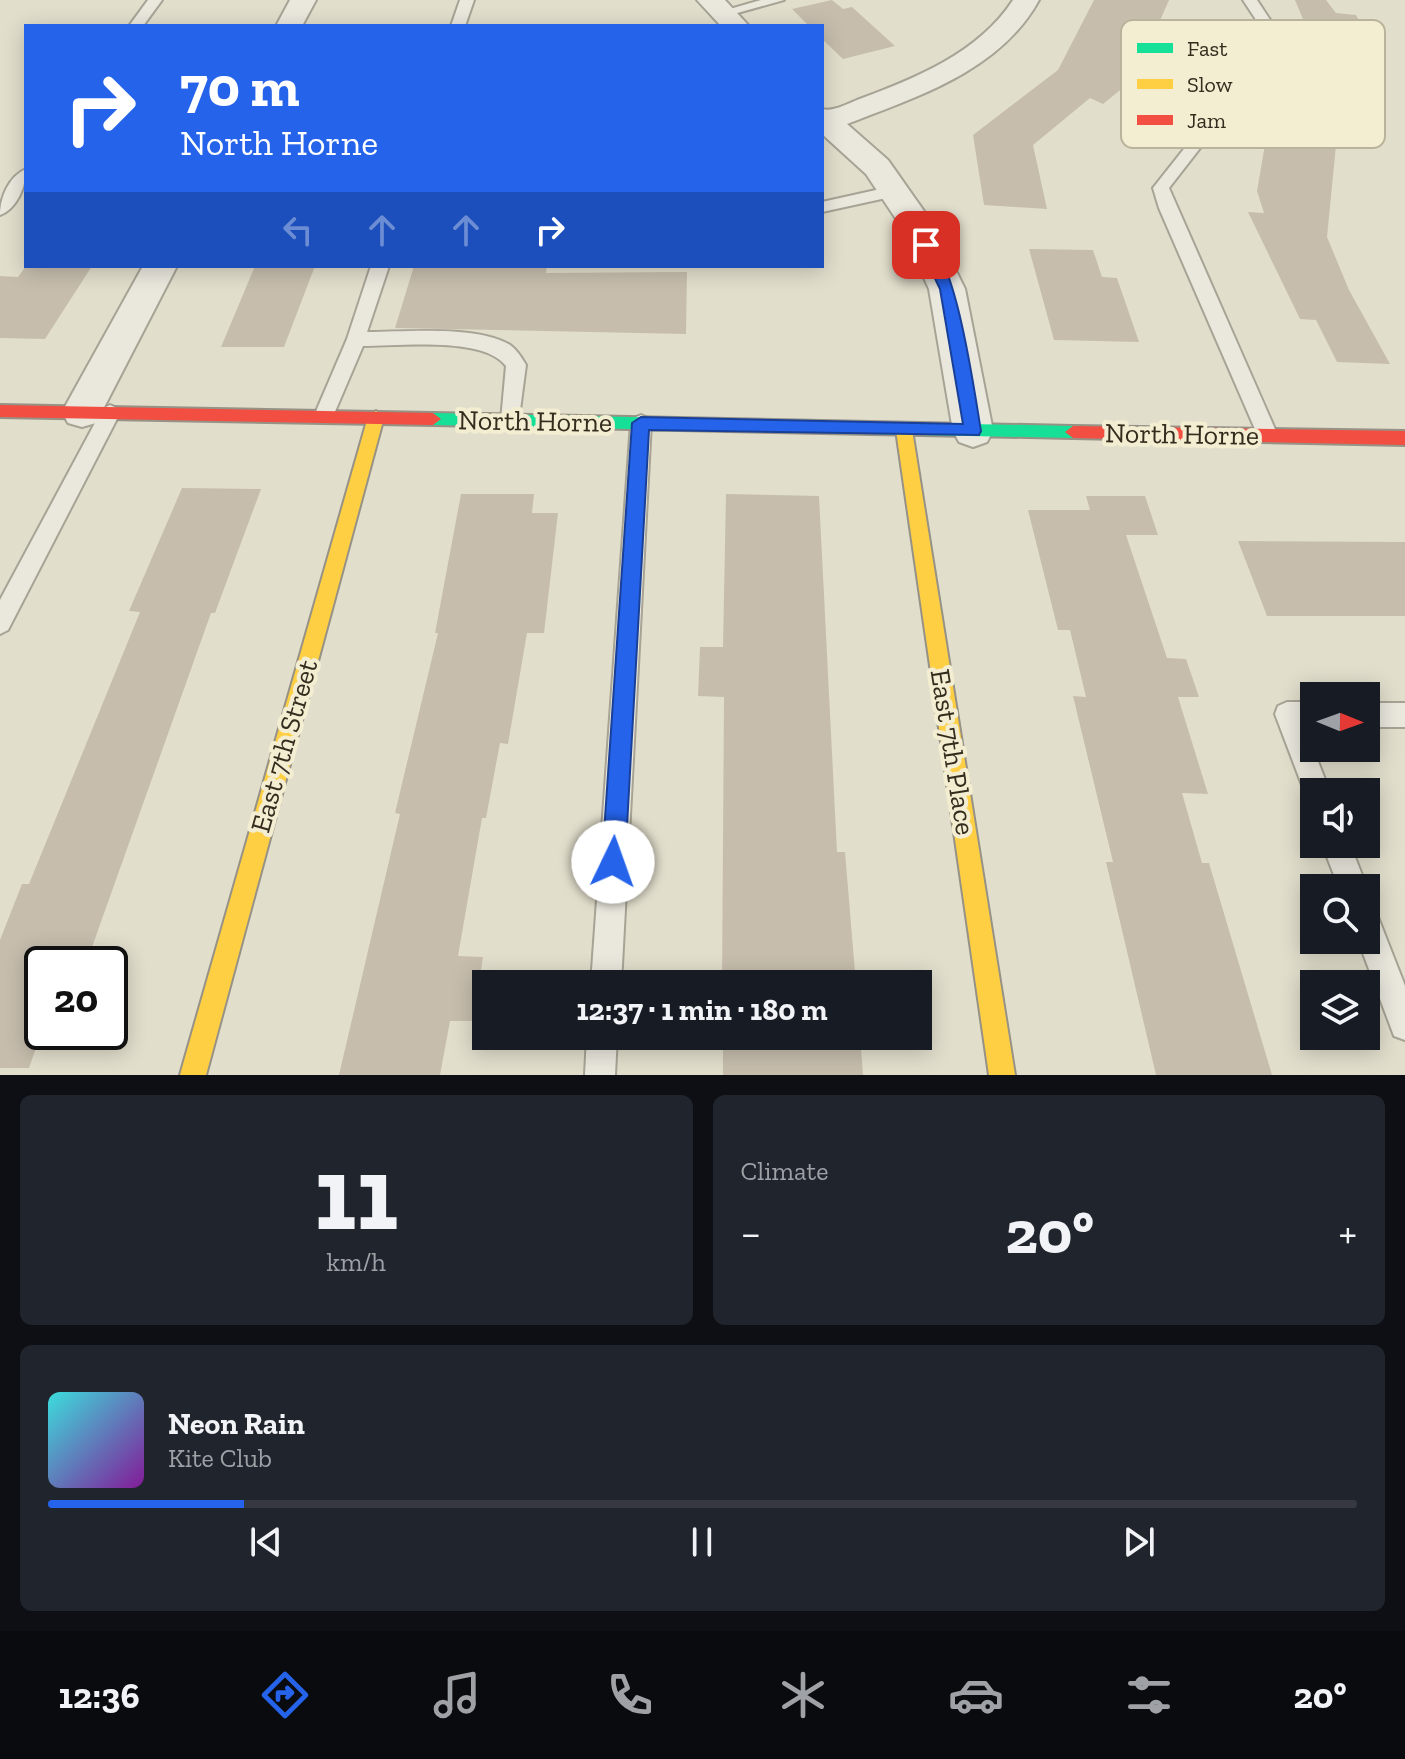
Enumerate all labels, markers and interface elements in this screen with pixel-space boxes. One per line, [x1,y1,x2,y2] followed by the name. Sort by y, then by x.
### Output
[1121,20,1385,148] legend
[1187,35,1228,62] text: Fast
[180,53,300,120] text: 70 m
[48,56,152,160] icon: right
[1187,71,1233,98] text: Slow
[1187,107,1226,134] text: Jam
[180,121,378,164] text: North Horne
[276,208,320,252] icon: left
[360,208,404,252] icon: ahead
[444,208,488,252] icon: ahead
[528,208,572,252] icon: right
[892,211,960,279] pin
[904,223,948,267] icon: arrive
[458,403,612,439] street label: North Horne
[1105,416,1259,452] street label: North Horne
[244,655,325,836] street label: East 7th Street
[924,667,982,837] street label: East 7th Place
[1300,682,1380,762] north arrow
[1300,682,1380,1050] map controls
[1300,778,1380,858] button: sound
[571,820,655,904] position arrow
[1300,874,1380,954] button: search
[24,946,128,1050] speed limit sign: 20
[1300,970,1380,1050] button: layers
[577,992,827,1028] text: 12:37 · 1 min · 180 m
[314,1131,398,1256] text: 11
[741,1155,828,1187] text: Climate
[1006,1196,1094,1268] text: 20°
[741,1206,761,1259] text: −
[1338,1206,1357,1259] text: +
[327,1246,386,1278] text: km/h
[168,1406,305,1442] text: Neon Rain
[168,1442,272,1474] text: Kite Club
[244,1520,288,1564] icon: previous
[680,1520,724,1564] icon: pause
[1117,1520,1161,1564] icon: next
[257,1667,313,1723] icon: directions
[429,1667,485,1723] icon: music
[602,1667,658,1723] icon: phone
[775,1667,831,1723] icon: climate
[948,1667,1004,1723] icon: car
[1121,1667,1177,1723] icon: filters
[58,1674,140,1717] text: 12:36
[1293,1674,1347,1717] text: 20°

